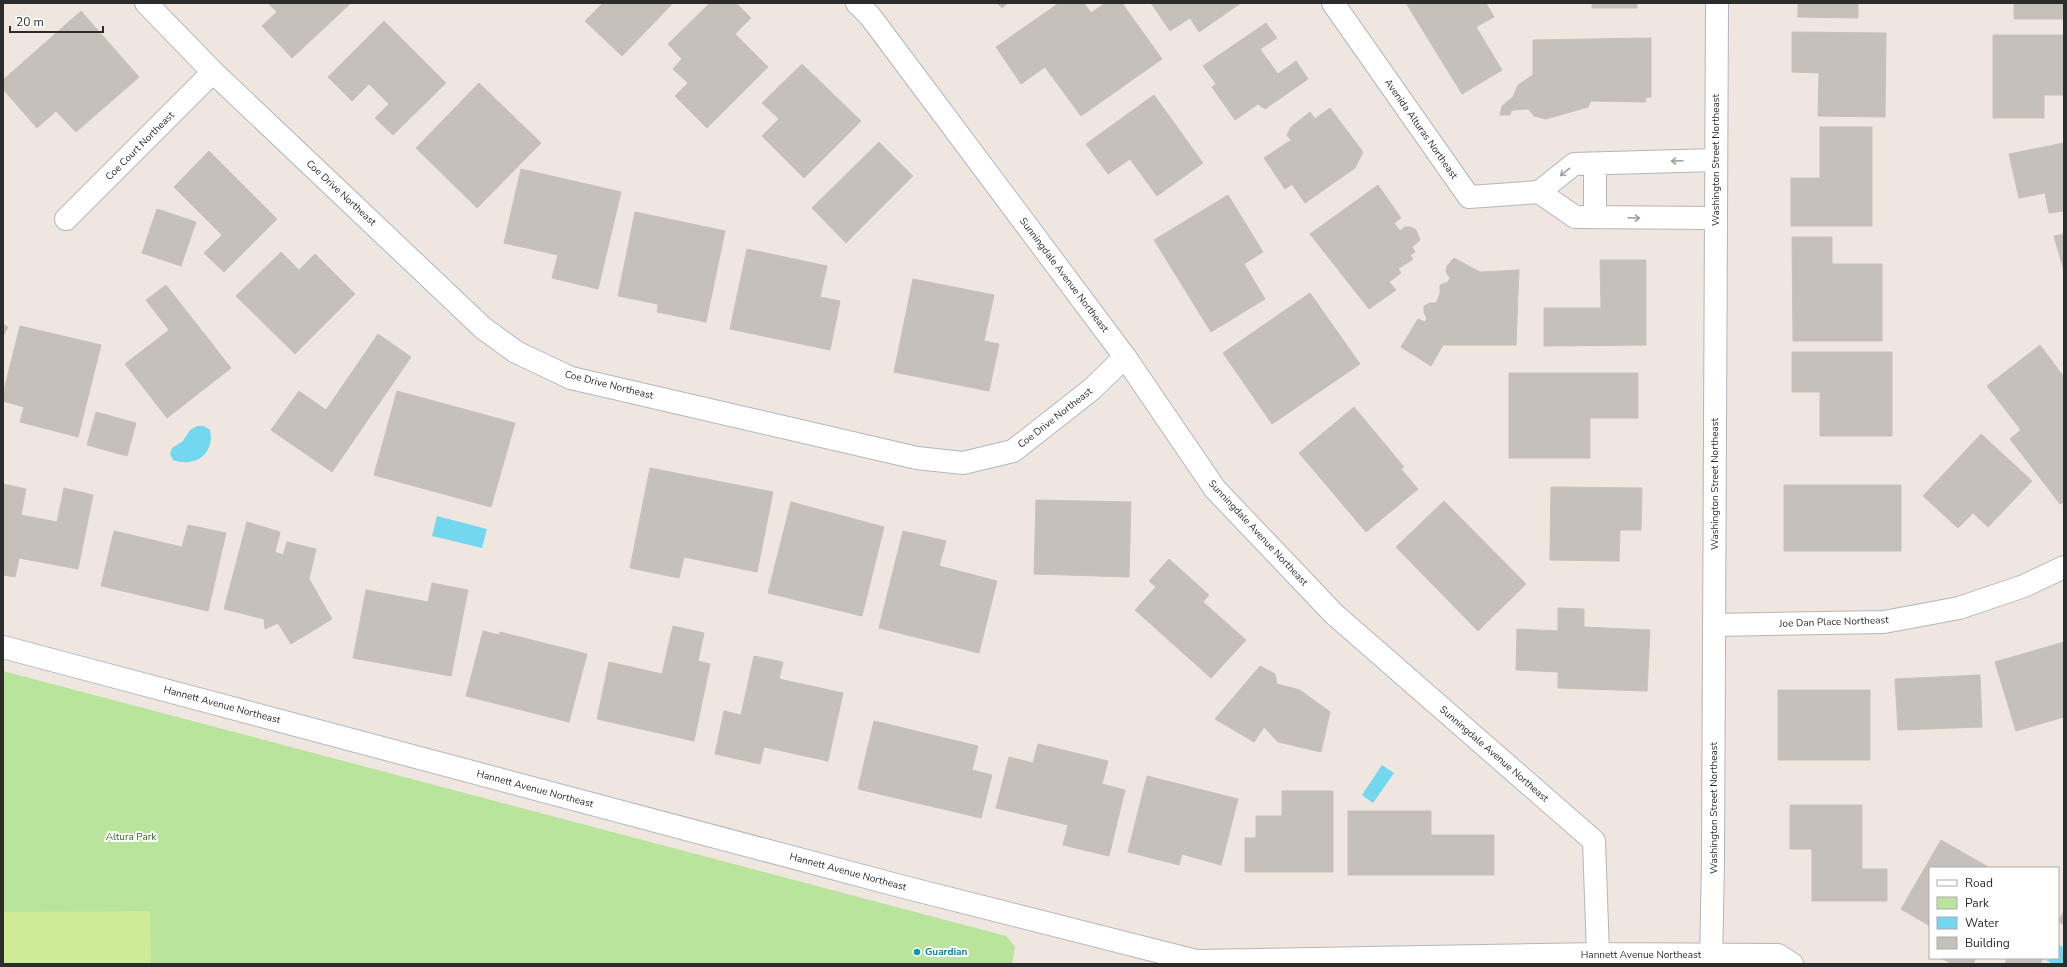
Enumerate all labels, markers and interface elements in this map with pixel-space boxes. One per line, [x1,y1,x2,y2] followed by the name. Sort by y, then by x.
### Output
[10,8,103,34] scale bar
[16,14,44,30] text: 20 m
[1381,76,1461,182] street label: Avenida Alturas Northeast
[1709,93,1723,226] street label: Washington Street Northeast
[102,108,178,184] street label: Coe Court Northeast
[303,157,379,229] street label: Coe Drive Northeast
[1671,158,1684,165] one-way arrow
[1559,167,1570,176] one-way arrow
[1627,214,1640,222] one-way arrow
[1016,215,1112,336] street label: Sunningdale Avenue Northeast
[563,367,655,403] street label: Coe Drive Northeast
[1015,384,1096,452] street label: Coe Drive Northeast
[1708,417,1722,550] street label: Washington Street Northeast
[1205,477,1311,589] street label: Sunningdale Avenue Northeast
[1778,613,1889,631] street label: Joe Dan Place Northeast
[162,683,282,727] street label: Hannett Avenue Northeast
[1436,703,1552,806] street label: Sunningdale Avenue Northeast
[1707,741,1721,874] street label: Washington Street Northeast
[475,767,595,811] street label: Hannett Avenue Northeast
[106,830,157,844] park label: Altura Park
[788,850,908,894] street label: Hannett Avenue Northeast
[1929,867,2059,959] legend
[1965,875,1993,891] text: Road
[1965,895,1990,911] text: Park
[1965,915,1999,931] text: Water
[1965,935,2010,951] text: Building
[925,945,967,959] place label: Guardian
[912,947,922,957] marker: Guardian
[1581,948,1702,962] street label: Hannett Avenue Northeast

